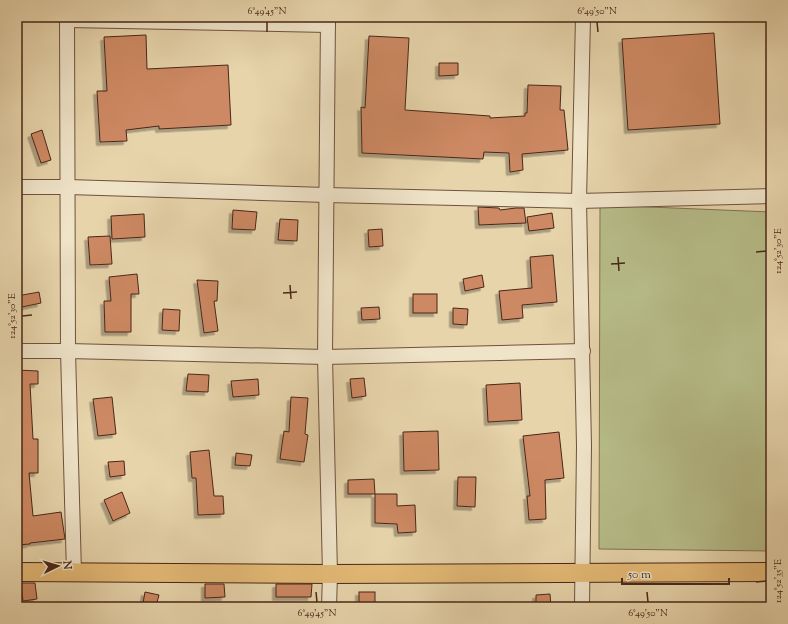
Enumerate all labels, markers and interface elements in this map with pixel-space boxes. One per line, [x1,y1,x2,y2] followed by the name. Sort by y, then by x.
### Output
[248,4,286,19] text: 6°49'45"N
[577,4,617,19] text: 6°49'50"N
[771,228,786,274] text: 124°52'30"E
[5,293,20,339] text: 124°52'30"E
[38,546,78,586] north arrow
[59,559,75,571] text: N
[771,559,786,603] text: 124°52'35"E
[622,560,729,586] scale bar
[627,566,651,584] text: 50 m
[298,606,336,621] text: 6°49'45"N
[628,606,668,621] text: 6°49'50"N

